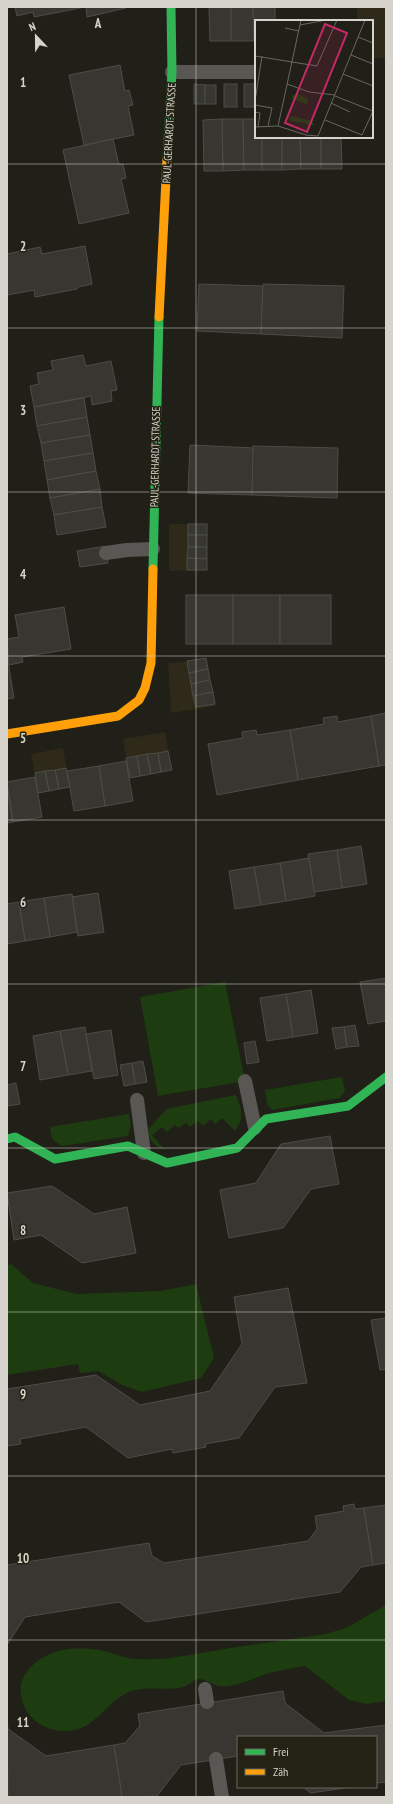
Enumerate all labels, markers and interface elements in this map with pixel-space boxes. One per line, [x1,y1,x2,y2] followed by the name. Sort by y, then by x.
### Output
[94,15,102,32] text: A
[16,16,56,56] north arrow
[27,19,38,34] text: N
[255,20,373,138] inset map
[20,74,26,91] text: 1
[159,82,179,184] street label: PAUL-GERHARDT-STRASSE
[20,238,26,255] text: 2
[20,402,26,419] text: 3
[147,406,163,507] street label: PAUL-GERHARDT-STRASSE
[20,566,27,583] text: 4
[20,730,26,747] text: 5
[20,894,26,911] text: 6
[20,1058,26,1075] text: 7
[20,1222,26,1239] text: 8
[20,1386,26,1403] text: 9
[17,1550,29,1567] text: 10
[17,1714,29,1731] text: 11
[237,1736,377,1788] legend
[273,1744,289,1759] text: Frei
[273,1764,288,1779] text: Zäh

